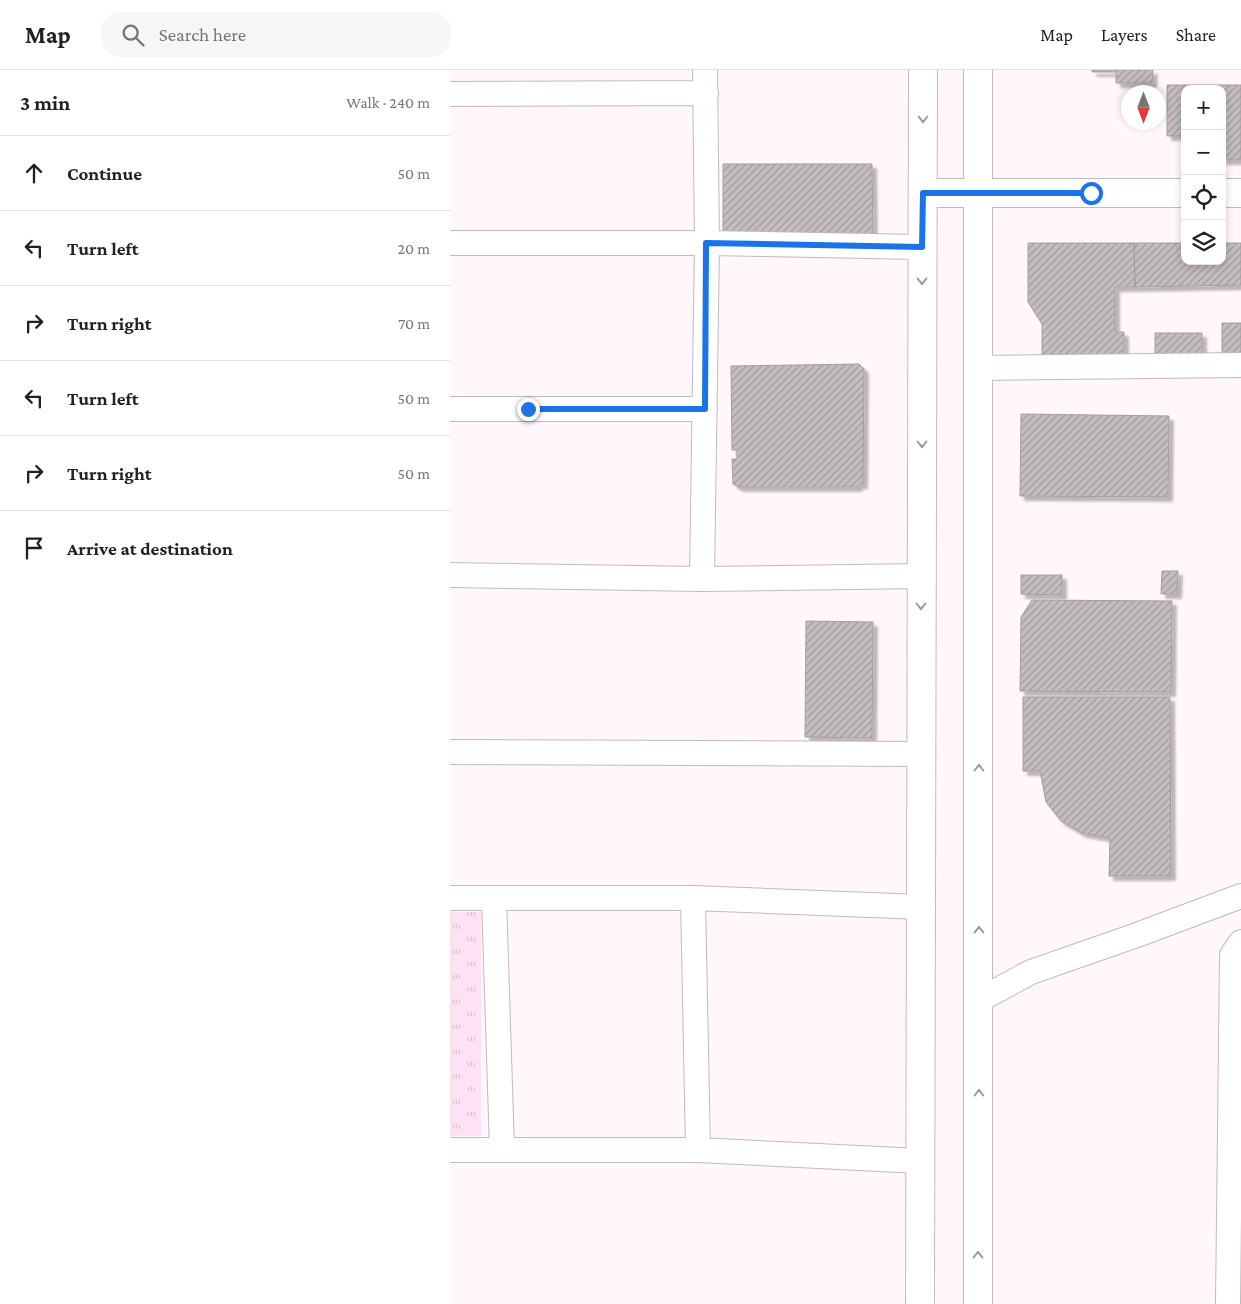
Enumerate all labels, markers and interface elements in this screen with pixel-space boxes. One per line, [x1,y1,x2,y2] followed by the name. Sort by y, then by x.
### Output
[101,12,451,57] search box
[25,21,71,48] text: Map
[119,21,147,49] icon: search
[159,24,246,45] text: Search here
[1040,25,1073,45] text: Map
[1101,25,1148,45] text: Layers
[1176,25,1216,45] text: Share
[1121,85,1166,130] north arrow
[1181,85,1226,265] map controls
[1181,85,1226,130] button: +
[20,91,70,115] text: 3 min
[346,94,430,111] text: Walk · 240 m
[918,115,928,123] one-way arrow
[1181,130,1226,175] button: −
[20,159,48,187] icon: ahead
[67,163,142,184] text: Continue
[398,165,430,182] text: 50 m
[1181,175,1226,220] button: locate
[1080,182,1103,205] route start
[1181,220,1226,265] button: layers
[20,234,48,262] icon: left
[67,238,139,259] text: Turn left
[397,240,430,257] text: 20 m
[917,278,927,285] one-way arrow
[20,309,48,337] icon: right
[67,313,152,334] text: Turn right
[398,315,430,332] text: 70 m
[20,384,48,412] icon: left
[67,388,139,409] text: Turn left
[398,390,430,407] text: 50 m
[517,398,540,421] route end
[917,440,927,448] one-way arrow
[20,459,48,487] icon: right
[67,463,152,484] text: Turn right
[398,465,430,482] text: 50 m
[20,534,48,562] icon: arrive
[67,538,233,559] text: Arrive at destination
[916,602,927,610] one-way arrow
[974,764,984,772] one-way arrow
[974,926,984,934] one-way arrow
[974,1089,984,1096] one-way arrow
[973,1251,984,1259] one-way arrow

